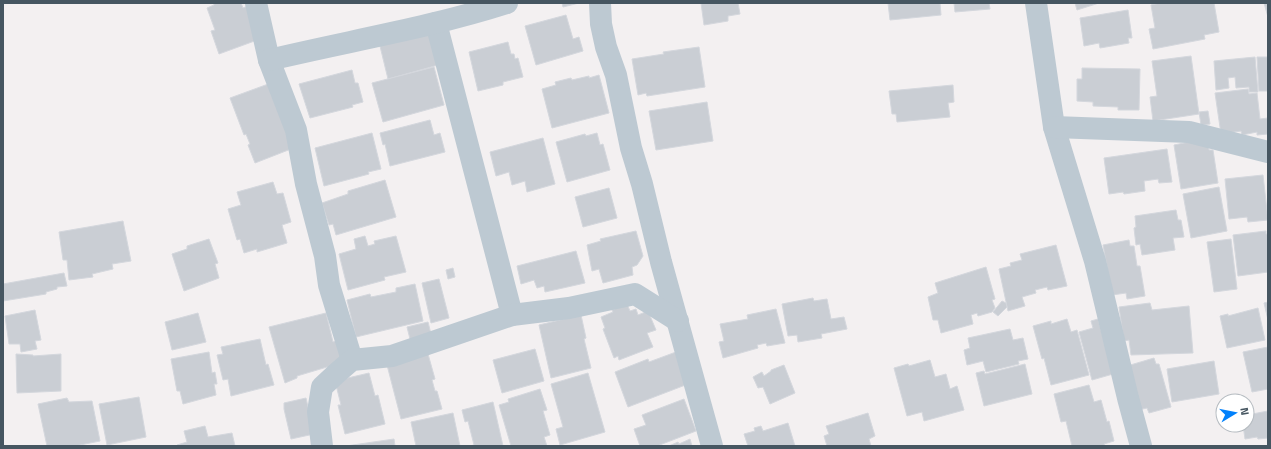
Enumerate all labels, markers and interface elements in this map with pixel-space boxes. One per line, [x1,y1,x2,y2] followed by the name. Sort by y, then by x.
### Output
[1215,393,1255,433] north arrow
[1236,406,1253,416] text: N

